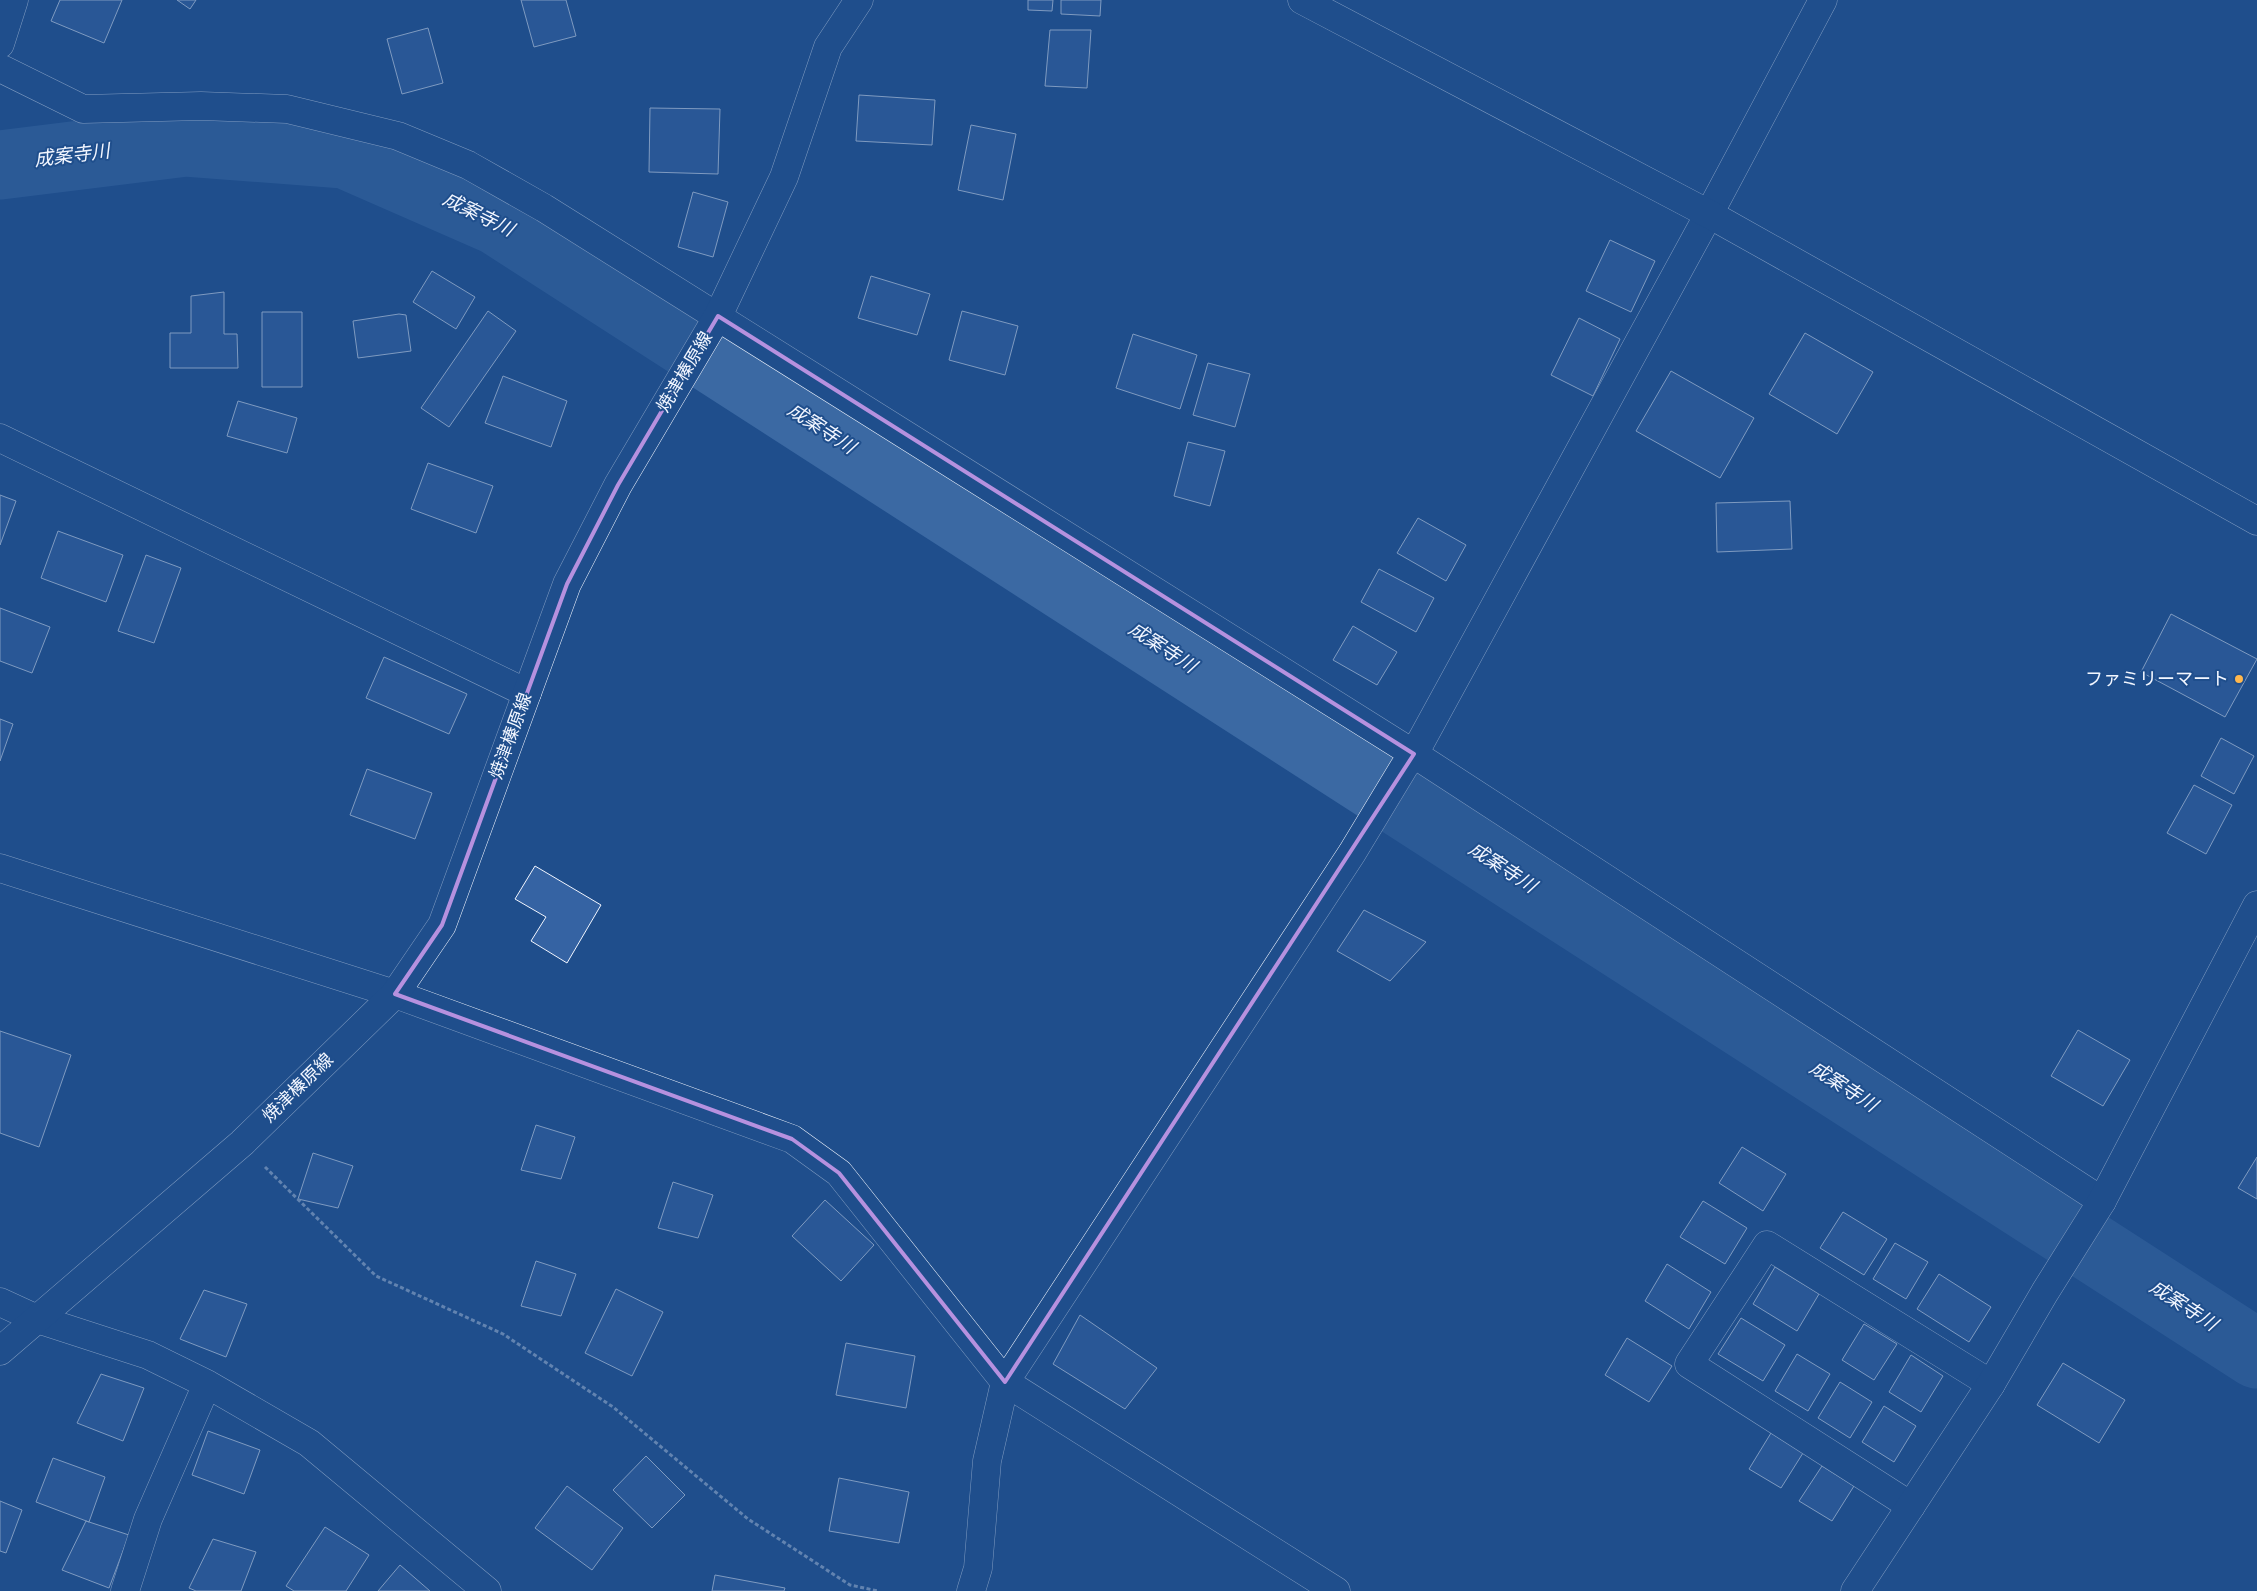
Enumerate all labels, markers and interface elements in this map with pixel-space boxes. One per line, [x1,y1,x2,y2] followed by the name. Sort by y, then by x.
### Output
[33,138,113,174] water label: 成案寺川
[438,186,520,245] water label: 成案寺川
[651,327,719,417] street label: 焼津榛原線
[782,397,862,462] water label: 成案寺川
[1123,616,1203,681] water label: 成案寺川
[2085,667,2229,692] place label: ファミリーマート
[2233,673,2245,685] marker: ファミリーマート
[484,689,538,783] street label: 焼津榛原線
[1463,836,1543,901] water label: 成案寺川
[257,1048,339,1128] street label: 焼津榛原線
[1804,1055,1884,1120] water label: 成案寺川
[2144,1274,2224,1339] water label: 成案寺川

